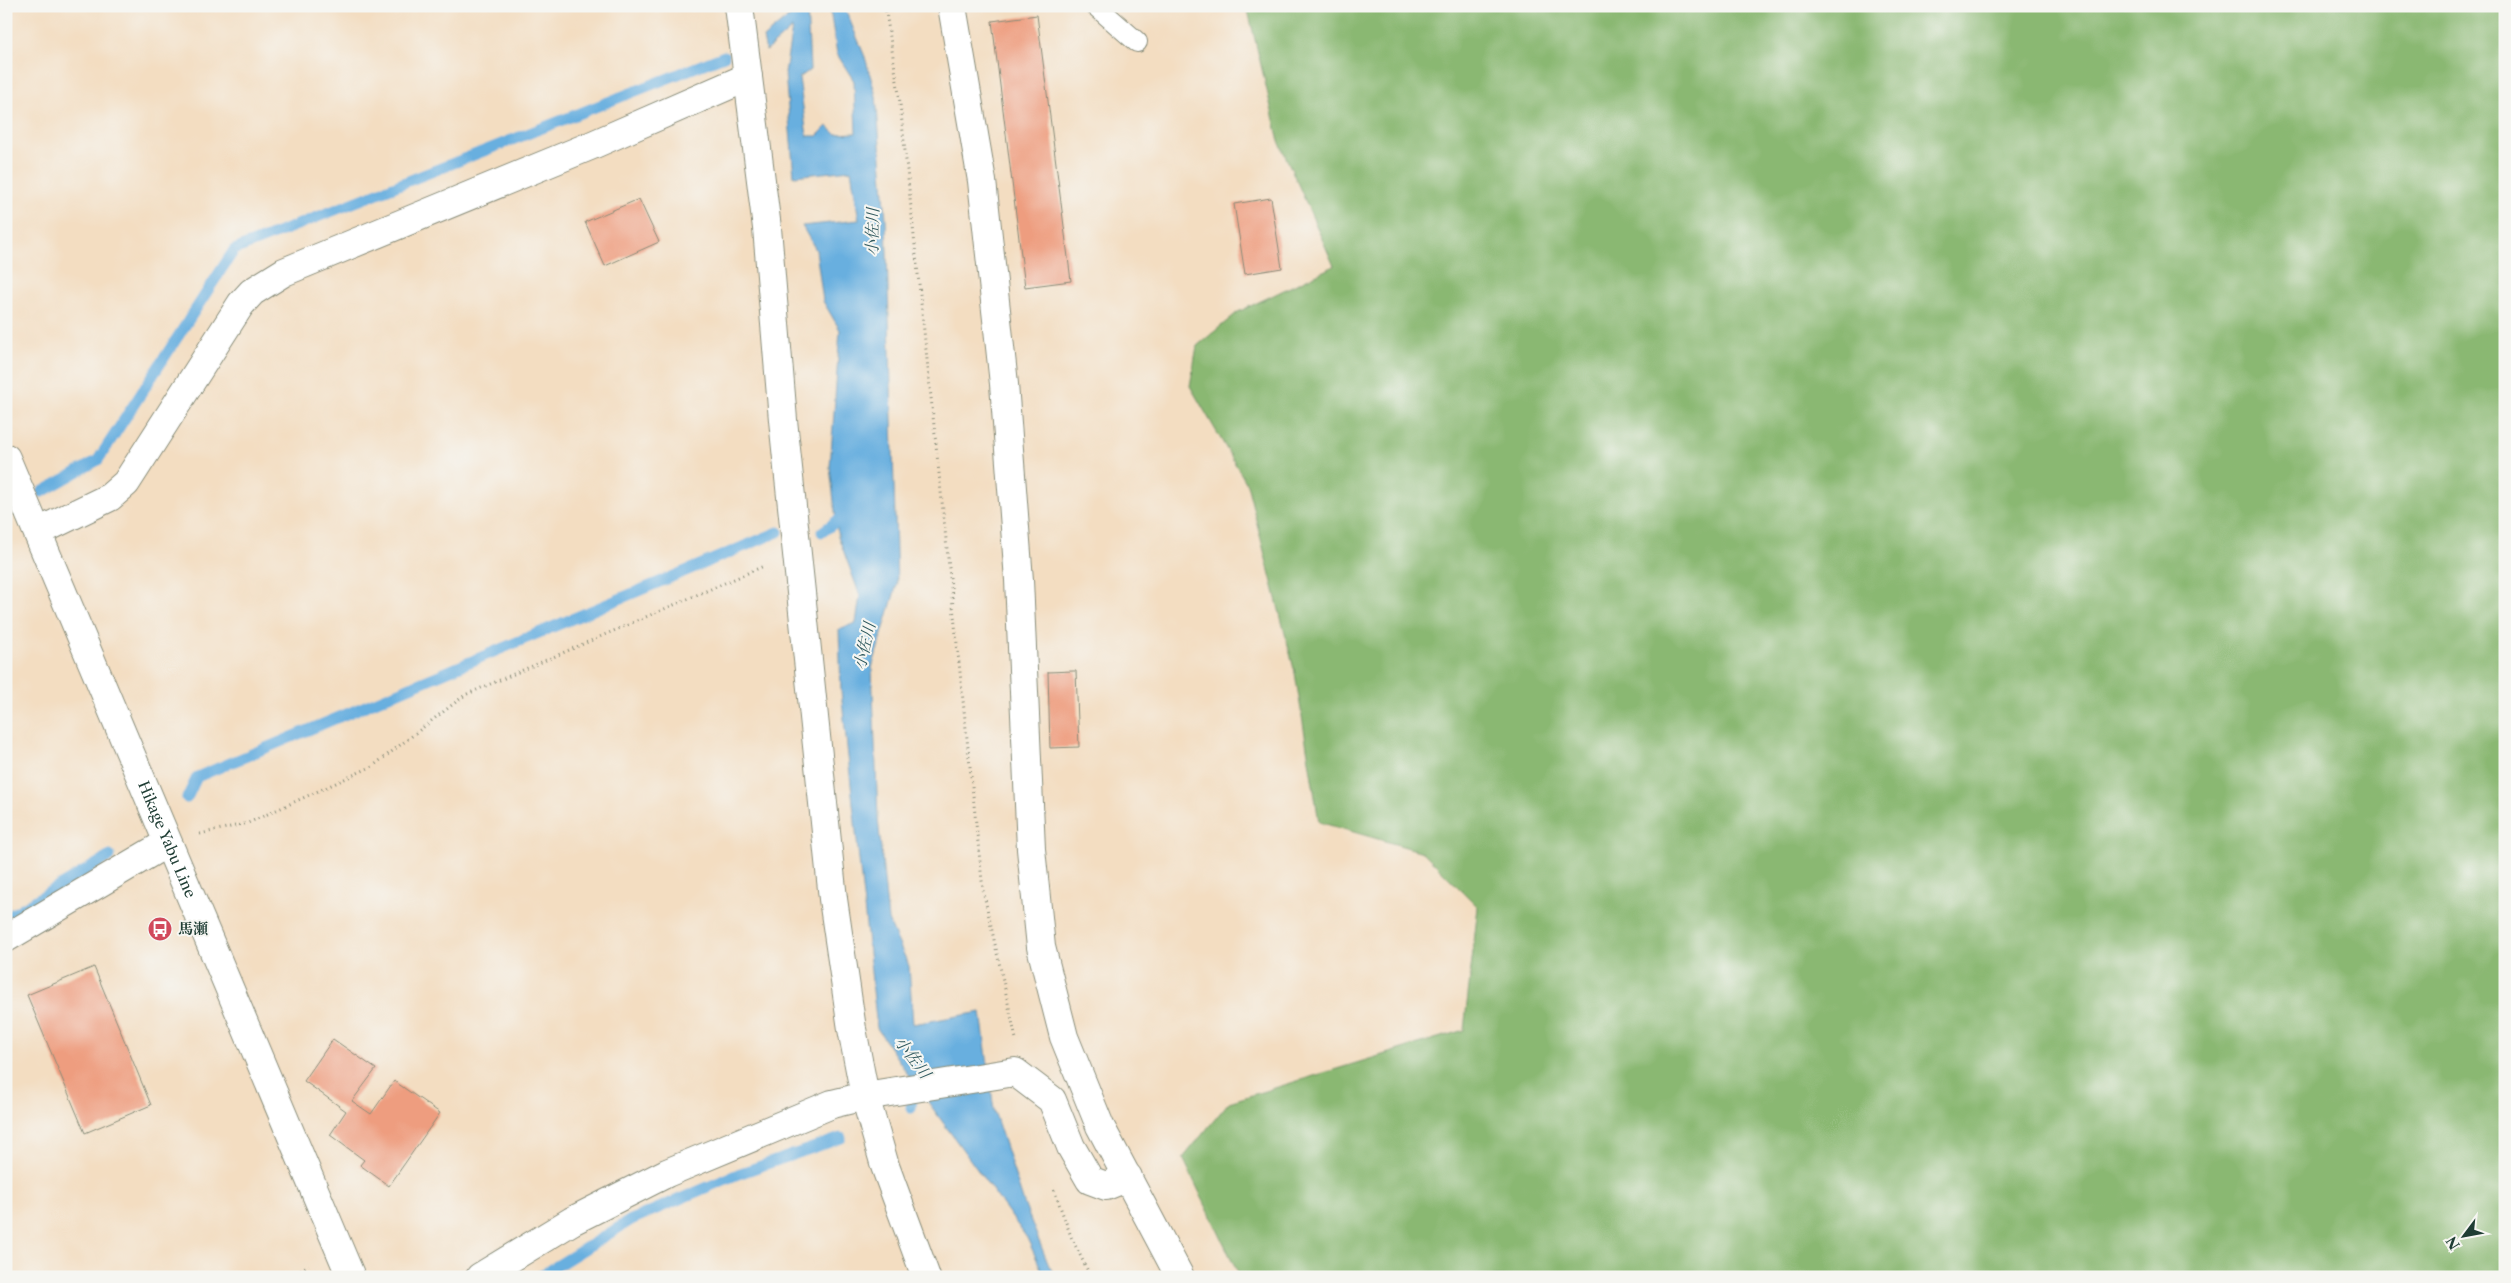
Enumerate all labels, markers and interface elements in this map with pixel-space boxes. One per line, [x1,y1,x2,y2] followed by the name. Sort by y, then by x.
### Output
[862,206,882,256] water label: 小佐川
[849,618,880,672] water label: 小佐川
[134,778,200,901] street label: Hikage Yabu Line
[147,916,173,942] bus stop icon: 馬瀬
[178,919,208,938] place label: 馬瀬
[891,1032,937,1084] water label: 小佐川
[2438,1210,2488,1260] north arrow
[2442,1233,2464,1253] text: N

